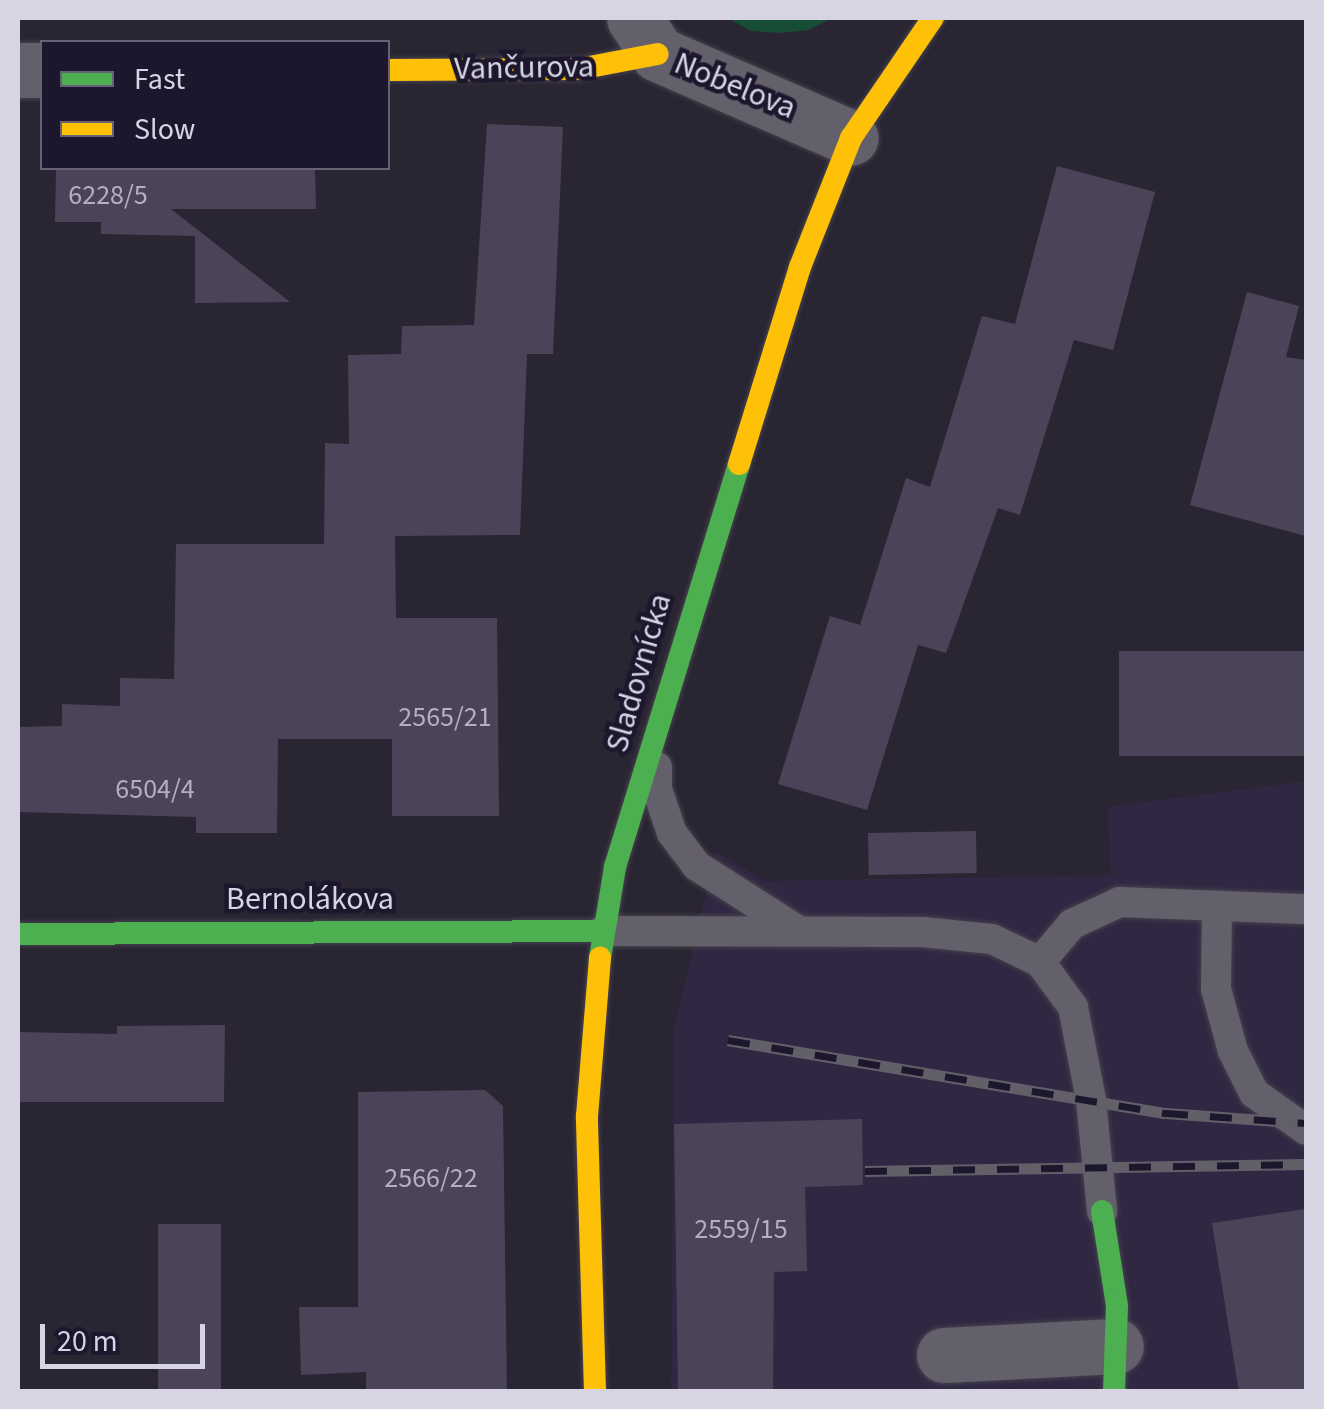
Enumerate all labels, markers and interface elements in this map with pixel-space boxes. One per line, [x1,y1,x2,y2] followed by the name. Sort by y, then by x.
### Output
[40,40,390,170] legend
[669,44,801,128] street label: Nobelova
[454,48,594,88] street label: Vančurova
[134,58,185,101] text: Fast
[134,108,195,151] text: Slow
[68,178,148,212] house number: 6228/5
[598,589,680,757] street label: Sladovnícka
[398,700,492,734] house number: 2565/21
[115,772,195,806] house number: 6504/4
[226,880,394,918] street label: Bernolákova
[384,1161,478,1195] house number: 2566/22
[694,1212,788,1246] house number: 2559/15
[45,1304,210,1366] scale bar
[57,1320,118,1363] text: 20 m

